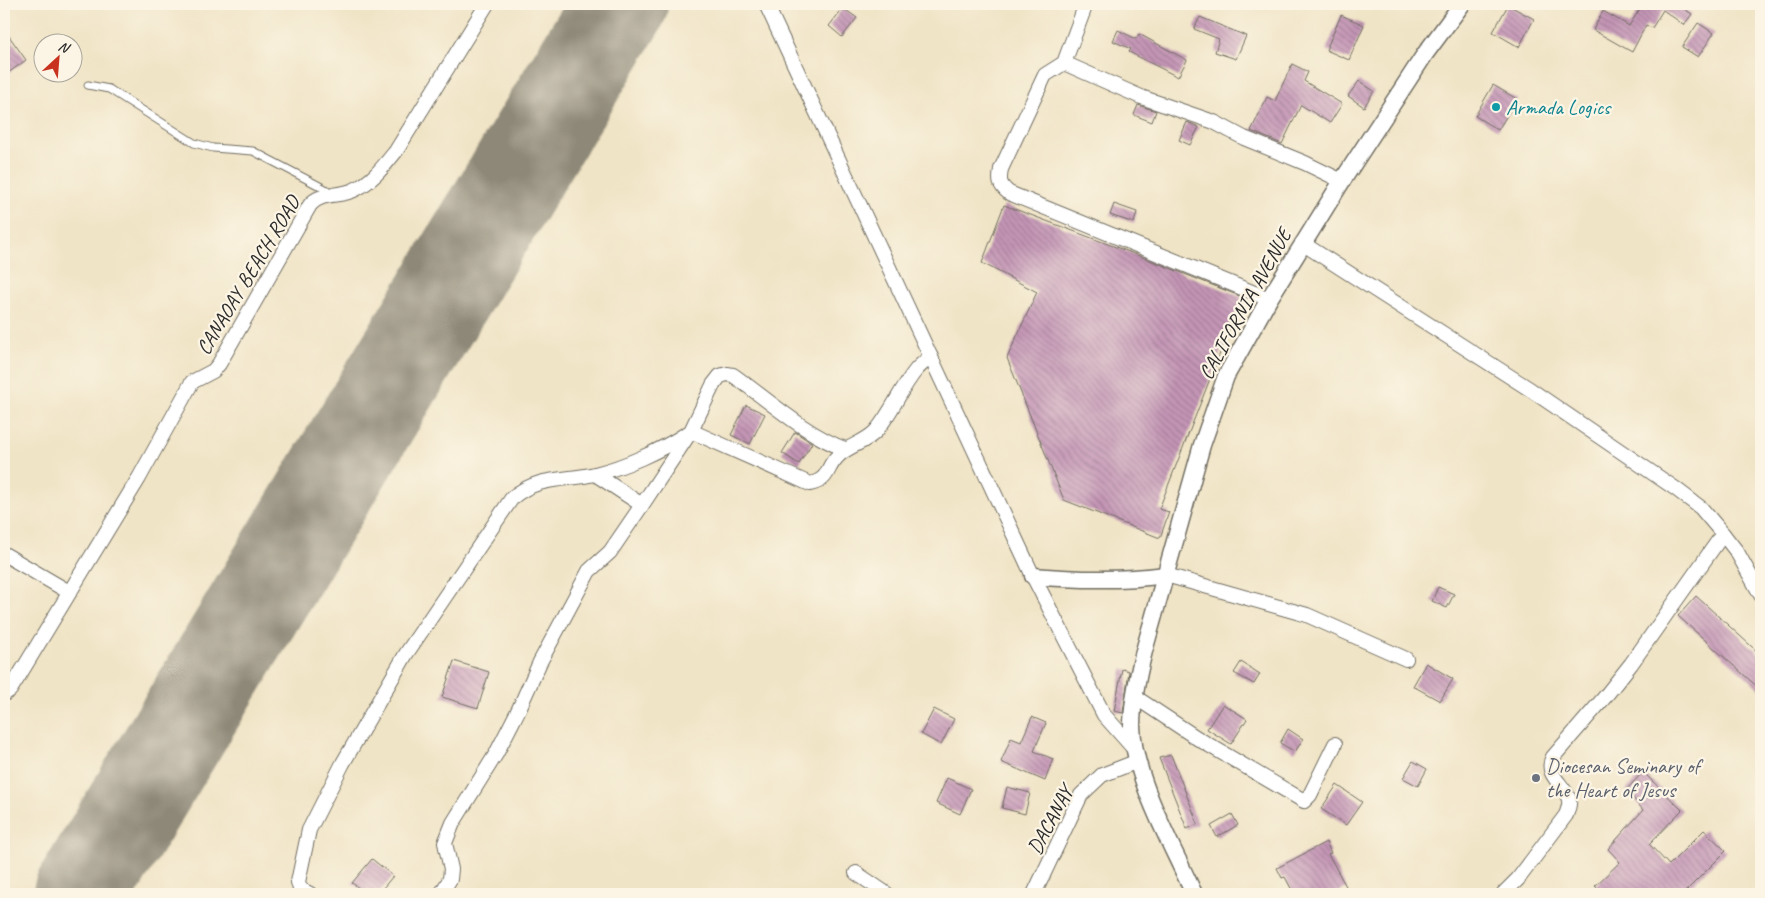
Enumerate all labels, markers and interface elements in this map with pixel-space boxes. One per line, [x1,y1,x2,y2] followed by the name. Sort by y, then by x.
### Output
[32,32,82,82] north arrow
[56,37,73,57] text: N
[1506,94,1612,120] place label: Armada Logics
[1490,101,1502,113] marker: Armada Logics
[190,189,307,359] street label: CANAOAY BEACH ROAD
[1193,222,1298,384] street label: CALIFORNIA AVENUE
[1546,753,1704,803] place label: Diocesan Seminary of the Heart of Jesus
[1530,772,1542,784] marker: Diocesan Seminary of the Heart of Jesus
[1021,778,1081,859] street label: DACANAY

